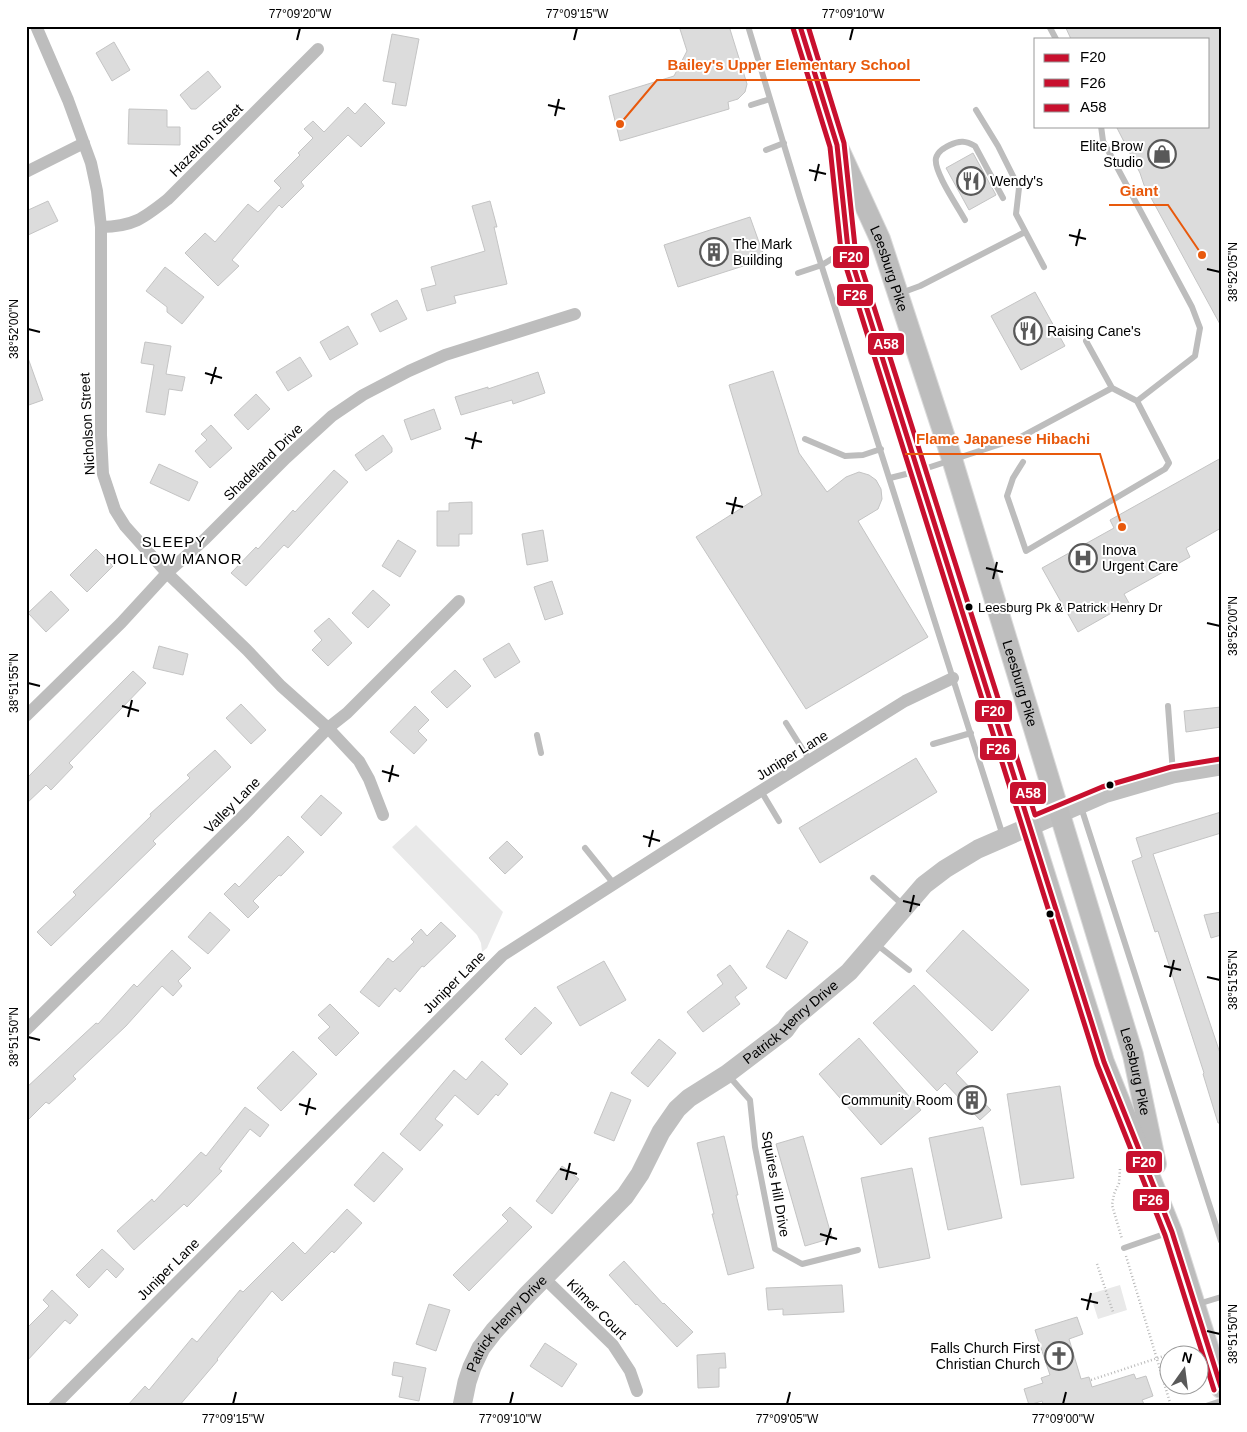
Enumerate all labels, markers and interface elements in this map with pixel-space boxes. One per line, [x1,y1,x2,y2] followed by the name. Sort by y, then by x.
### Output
[269,7,332,21] text: 77°09'20"W
[546,7,609,21] text: 77°09'15"W
[822,7,885,21] text: 77°09'10"W
[1034,38,1210,128] legend
[1080,48,1106,65] text: F20
[657,50,920,80] callout: Bailey's Upper Elementary School
[668,56,910,73] text: Bailey's Upper Elementary School
[1080,74,1106,91] text: F26
[1080,98,1107,115] text: A58
[166,100,246,180] street label: Hazelton Street
[1080,138,1144,170] place label: Elite Brow Studio
[1147,139,1177,169] shop icon: Elite Brow Studio
[956,166,986,196] restaurant icon: Wendy's
[990,173,1043,189] place label: Wendy's
[1109,175,1168,205] callout: Giant
[1120,182,1158,199] text: Giant
[867,223,911,314] street label: Leesburg Pike
[733,236,793,268] place label: The Mark Building
[699,237,729,267] building icon: The Mark Building
[1226,242,1240,302] text: 38°52'05"N
[832,245,870,269] line badge: F20
[839,249,863,265] text: F20
[836,283,874,307] line badge: F26
[843,287,867,303] text: F26
[7,299,21,359] text: 38°52'00"N
[1013,316,1043,346] restaurant icon: Raising Cane's
[1047,323,1141,339] place label: Raising Cane's
[867,332,905,356] line badge: A58
[873,336,899,352] text: A58
[76,372,98,476] street label: Nicholson Street
[220,420,306,504] street label: Shadeland Drive
[905,424,1100,454] callout: Flame Japanese Hibachi
[916,430,1090,447] text: Flame Japanese Hibachi
[105,533,243,567] district label: SLEEPY HOLLOW MANOR
[1102,542,1178,574] place label: Inova Urgent Care
[1068,543,1098,573] hospital icon: Inova Urgent Care
[1226,596,1240,656] text: 38°52'00"N
[978,600,1163,615] place label: Leesburg Pk & Patrick Henry Dr
[964,602,974,612] marker: Leesburg Pk & Patrick Henry Dr
[999,638,1041,729] street label: Leesburg Pike
[7,653,21,713] text: 38°51'55"N
[974,699,1013,723] line badge: F20
[981,703,1005,719] text: F20
[753,727,831,783] street label: Juniper Lane
[979,737,1017,761] line badge: F26
[986,741,1010,757] text: F26
[201,774,263,836] street label: Valley Lane
[1105,780,1115,790] unlabelled marker
[1009,781,1047,805] line badge: A58
[1015,785,1041,801] text: A58
[1045,909,1055,919] unlabelled marker
[420,948,488,1016] street label: Juniper Lane
[1226,950,1240,1010] text: 38°51'55"N
[740,977,841,1067] street label: Patrick Henry Drive
[7,1007,21,1067] text: 38°51'50"N
[1117,1026,1154,1117] street label: Leesburg Pike
[957,1085,987,1115] building icon: Community Room
[841,1092,953,1108] place label: Community Room
[759,1130,793,1238] street label: Squires Hill Drive
[1125,1150,1163,1174] line badge: F20
[1132,1154,1156,1170] text: F20
[1132,1188,1170,1212] line badge: F26
[1139,1192,1163,1208] text: F26
[134,1235,202,1303] street label: Juniper Lane
[463,1272,550,1374] street label: Patrick Henry Drive
[564,1276,630,1342] street label: Kilmer Court
[1226,1304,1240,1364] text: 38°51'50"N
[930,1340,1040,1372] place label: Falls Church First Christian Church
[1044,1341,1074,1371] church icon: Falls Church First Christian Church
[1160,1344,1210,1394] north arrow
[1180,1348,1194,1366] text: N
[202,1412,265,1426] text: 77°09'15"W
[479,1412,542,1426] text: 77°09'10"W
[756,1412,819,1426] text: 77°09'05"W
[1032,1412,1095,1426] text: 77°09'00"W

